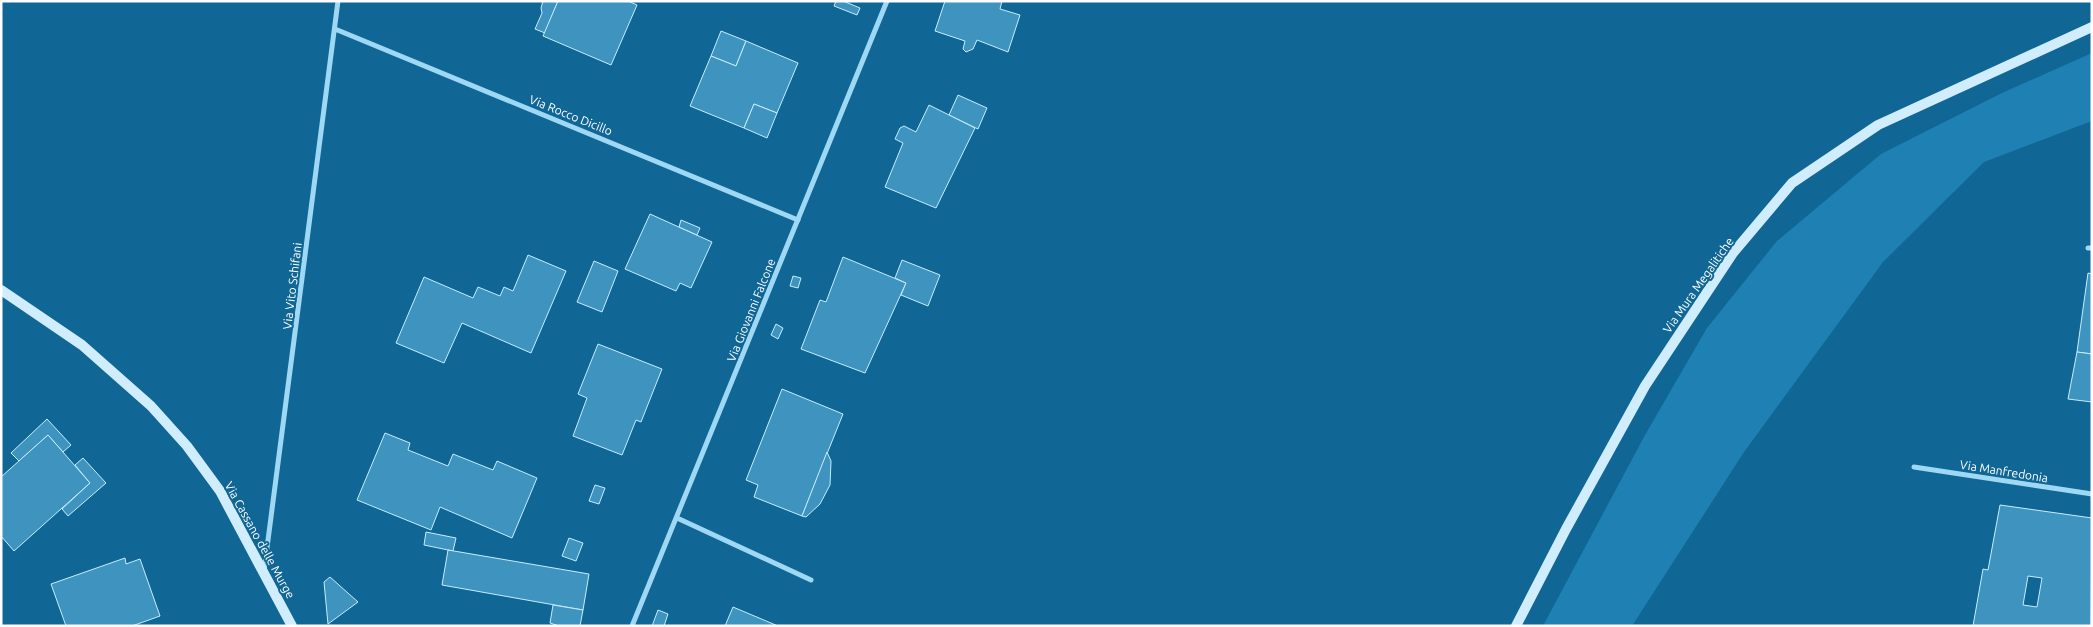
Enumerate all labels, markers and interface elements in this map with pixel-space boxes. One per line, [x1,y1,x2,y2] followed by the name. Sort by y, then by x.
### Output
[528,92,614,138] street label: Via Rocco Dicillo
[1660,235,1736,335] street label: Via Mura Megalitiche
[280,242,304,330] street label: Via Vito Schifani
[724,256,778,364] street label: Via Giovanni Falcone
[1959,458,2049,484] street label: Via Manfredonia
[223,479,297,601] street label: Via Cassano delle Murge

